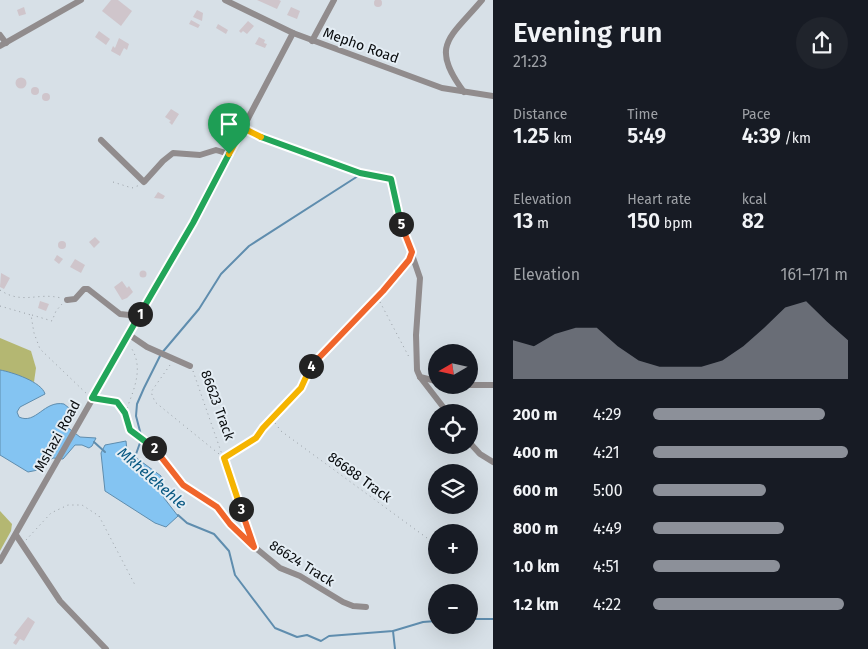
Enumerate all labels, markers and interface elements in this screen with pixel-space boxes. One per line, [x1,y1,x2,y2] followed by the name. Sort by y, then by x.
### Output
[513,16,662,49] text: Evening run
[796,17,848,69] button: share
[321,24,401,67] street label: Mepho Road
[513,52,547,71] text: 21:23
[208,103,250,154] pin
[513,106,567,123] text: Distance
[627,106,658,123] text: Time
[742,106,771,123] text: Pace
[215,110,243,138] icon: arrive
[513,123,549,149] text: 1.25
[627,123,666,149] text: 5:49
[742,123,781,149] text: 4:39
[549,130,572,147] text: km
[781,130,811,147] text: /km
[513,191,572,208] text: Elevation
[627,191,691,208] text: Heart rate
[742,191,767,208] text: kcal
[513,208,533,234] text: 13
[627,208,660,234] text: 150
[742,208,764,234] text: 82
[388,212,414,236] pin: 5
[533,215,549,232] text: m
[660,215,692,232] text: bpm
[398,216,405,233] text: 5
[513,265,580,284] text: Elevation
[781,265,848,284] text: 161–171 m
[128,302,152,326] pin: 1
[137,306,144,323] text: 1
[428,344,478,394] north arrow
[428,344,478,634] map controls
[298,354,324,378] pin: 4
[308,358,315,375] text: 4
[197,368,238,443] street label: 86623 Track
[31,397,84,475] street label: Mshazi Road
[428,404,478,454] button: locate
[513,405,557,424] text: 200 m
[593,405,622,424] text: 4:29
[142,436,166,460] pin: 2
[151,440,158,457] text: 2
[114,443,190,513] water label: Mkhelekehle
[513,443,558,462] text: 400 m
[593,443,620,462] text: 4:21
[324,448,396,507] street label: 86688 Track
[428,464,478,514] button: layers
[513,481,558,500] text: 600 m
[593,481,623,500] text: 5:00
[228,496,254,522] pin: 3
[238,501,245,518] text: 3
[513,519,558,538] text: 800 m
[593,519,622,538] text: 4:49
[428,524,478,574] button: +
[266,537,338,591] street label: 86624 Track
[513,557,560,576] text: 1.0 km
[593,557,620,576] text: 4:51
[428,584,478,634] button: −
[513,595,559,614] text: 1.2 km
[593,595,621,614] text: 4:22

